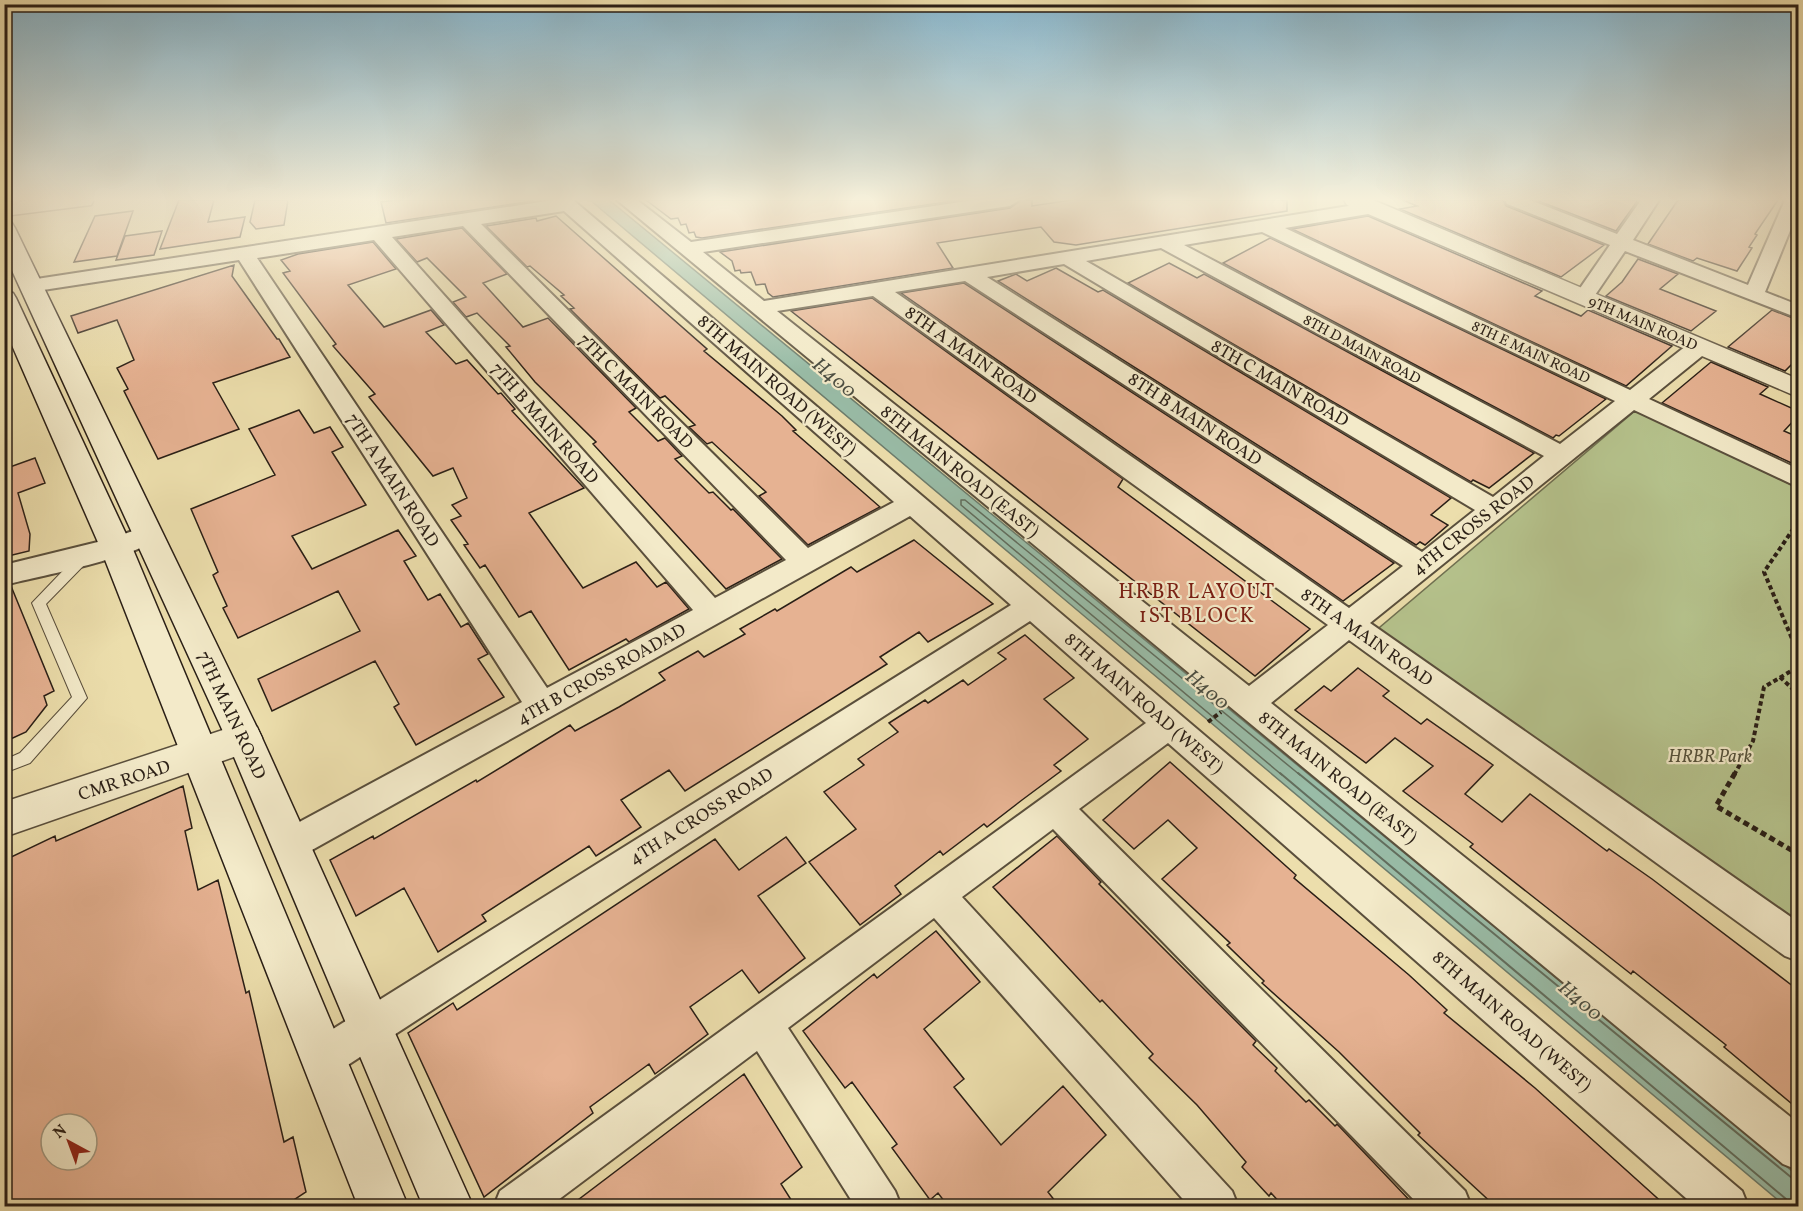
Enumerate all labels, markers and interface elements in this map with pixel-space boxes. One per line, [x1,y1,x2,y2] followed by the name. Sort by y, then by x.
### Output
[1585,292,1700,357] street label: 9TH MAIN ROAD
[899,301,1041,411] street label: 8TH A MAIN ROAD
[691,310,861,462] street label: 8TH MAIN ROAD (WEST)
[1299,310,1424,390] street label: 8TH D MAIN ROAD
[1468,317,1593,390] street label: 8TH E MAIN ROAD
[572,329,698,455] street label: 7TH C MAIN ROAD
[1206,335,1353,434] street label: 8TH C MAIN ROAD
[805,352,862,405] water label: H400
[484,358,604,490] street label: 7TH B MAIN ROAD
[1122,368,1266,473] street label: 8TH B MAIN ROAD
[874,400,1044,544] street label: 8TH MAIN ROAD (EAST)
[339,409,444,553] street label: 7TH A MAIN ROAD
[1407,470,1541,582] street label: 4TH CROSS ROAD
[1118,578,1276,631] district label: HRBR LAYOUT 1ST BLOCK
[1295,583,1437,693] street label: 8TH A MAIN ROAD
[513,618,691,732] street label: 4TH B CROSS ROADAD
[1058,628,1228,780] street label: 8TH MAIN ROAD (WEST)
[190,647,271,784] street label: 7TH MAIN ROAD
[1178,664,1235,717] water label: H400
[1252,706,1422,850] street label: 8TH MAIN ROAD (EAST)
[1668,745,1752,770] park label: HRBR Park
[75,755,174,808] street label: CMR ROAD
[625,763,779,872] street label: 4TH A CROSS ROAD
[1426,946,1596,1098] street label: 8TH MAIN ROAD (WEST)
[1551,975,1608,1028] water label: H400
[39,1112,99,1172] north arrow
[49,1120,72,1144] text: N

